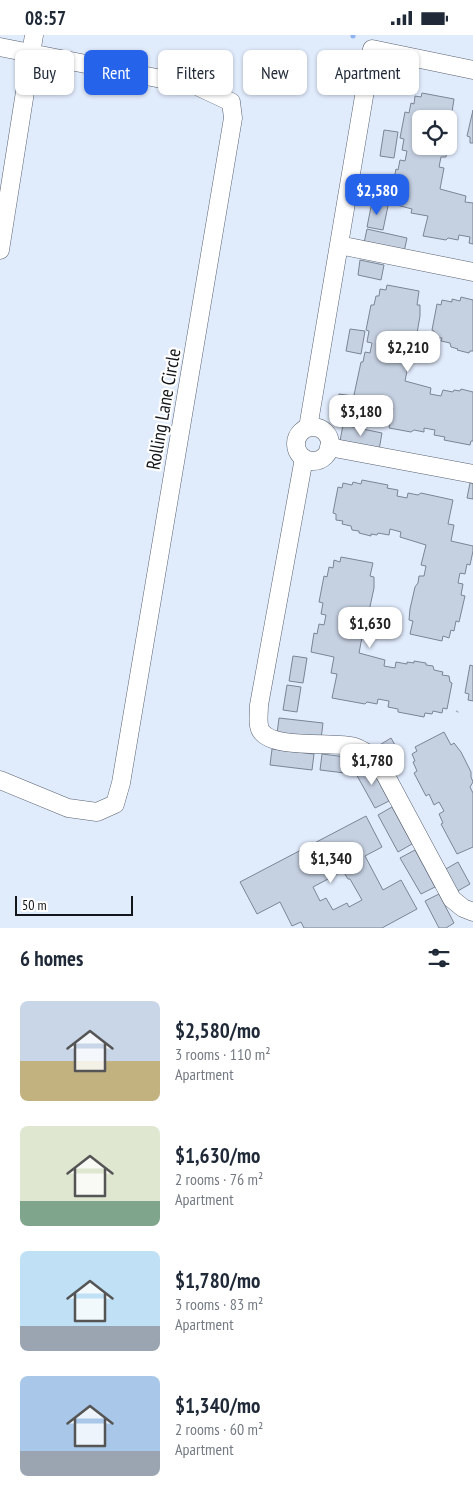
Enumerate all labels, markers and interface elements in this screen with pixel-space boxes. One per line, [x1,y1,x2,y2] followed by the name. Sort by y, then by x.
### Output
[25,6,66,30] text: 08:57
[15,50,74,95] chip: Buy
[84,50,148,95] chip: Rent
[158,50,233,95] chip: Filters
[243,50,307,95] chip: New
[317,50,419,95] chip: Apartment
[412,110,457,155] map controls
[412,110,457,155] button: locate
[336,173,418,216] pin: $2,580
[356,180,398,200] text: $2,580
[367,331,449,373] pin: $2,210
[387,337,429,357] text: $2,210
[141,346,185,471] street label: Rolling Lane Circle
[320,395,402,437] pin: $3,180
[340,401,382,421] text: $3,180
[329,607,411,649] pin: $1,630
[349,613,391,633] text: $1,630
[331,743,413,786] pin: $1,780
[351,750,393,770] text: $1,780
[290,841,372,884] pin: $1,340
[310,848,352,868] text: $1,340
[15,893,132,916] scale bar
[22,896,47,914] text: 50 m
[425,944,453,972] icon: filters
[20,945,83,972] text: 6 homes
[175,1017,260,1044] text: $2,580/mo
[60,1021,120,1081] icon: home
[175,1044,271,1064] text: 3 rooms · 110 m²
[175,1064,234,1084] text: Apartment
[175,1142,260,1169] text: $1,630/mo
[60,1146,120,1206] icon: home
[175,1169,263,1189] text: 2 rooms · 76 m²
[175,1189,234,1209] text: Apartment
[175,1267,260,1294] text: $1,780/mo
[60,1271,120,1331] icon: home
[175,1294,263,1314] text: 3 rooms · 83 m²
[175,1314,234,1334] text: Apartment
[175,1392,260,1419] text: $1,340/mo
[60,1396,120,1456] icon: home
[175,1419,263,1439] text: 2 rooms · 60 m²
[175,1439,234,1459] text: Apartment

